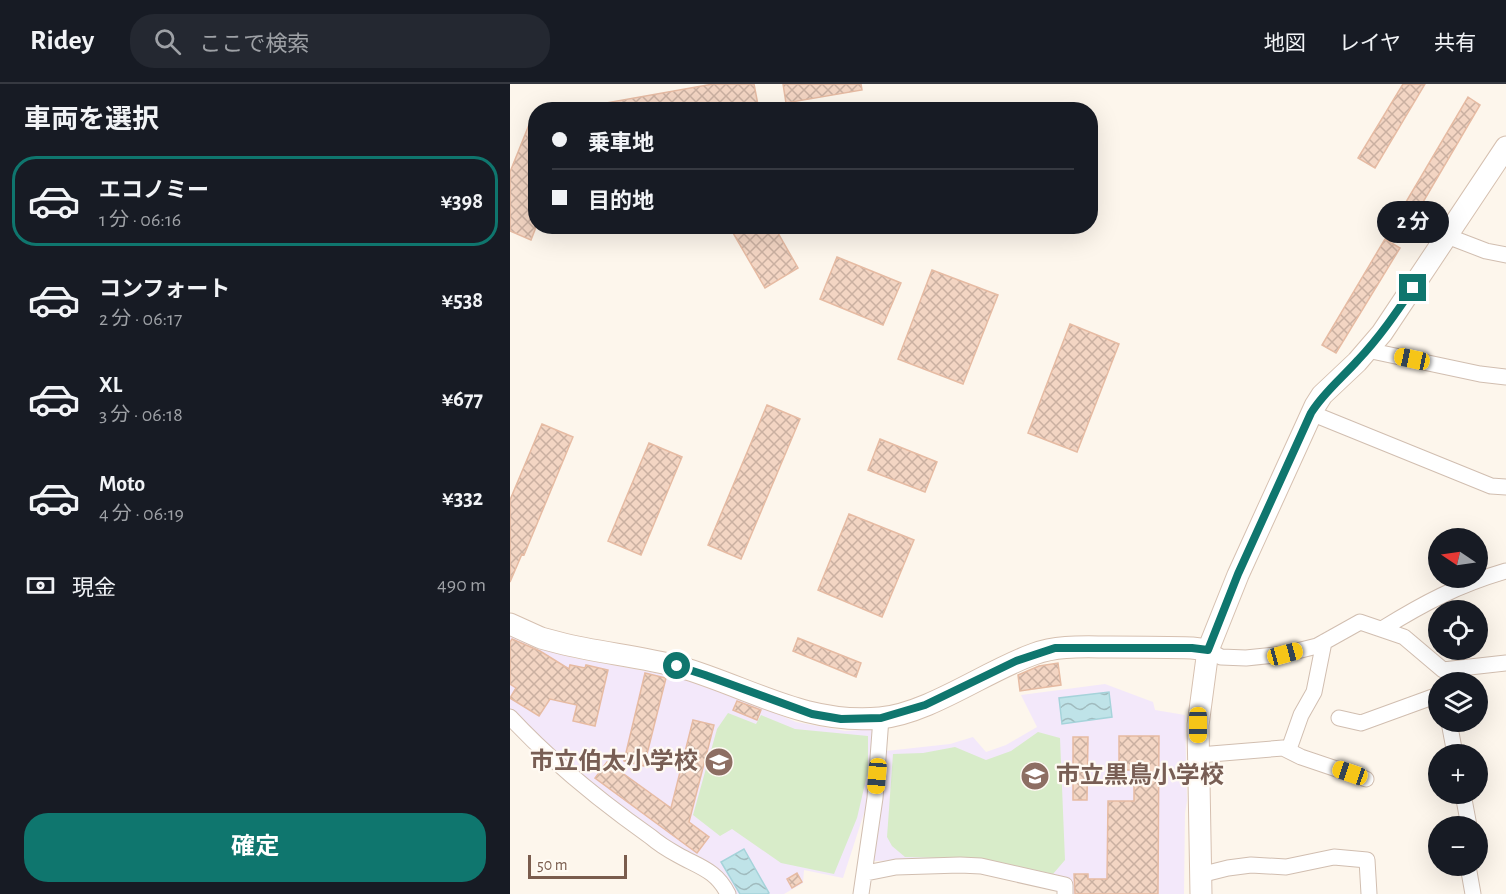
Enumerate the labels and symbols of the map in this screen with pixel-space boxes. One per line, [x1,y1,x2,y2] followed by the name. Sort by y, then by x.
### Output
[1377,201,1449,243] callout: 2 分
[1399,274,1426,301] route end
[1393,346,1431,372] car
[1428,528,1488,588] north arrow
[1265,641,1305,667] car
[663,652,690,679] route start
[1189,707,1207,743] car
[703,746,735,778] school or university icon: 市立伯太小学校
[530,748,698,774] place label: 市立伯太小学校
[866,757,888,795] car
[1330,759,1370,787] car
[1019,760,1051,792] school or university icon: 市立黒鳥小学校
[1056,762,1224,788] place label: 市立黒鳥小学校
[528,852,627,880] scale bar

